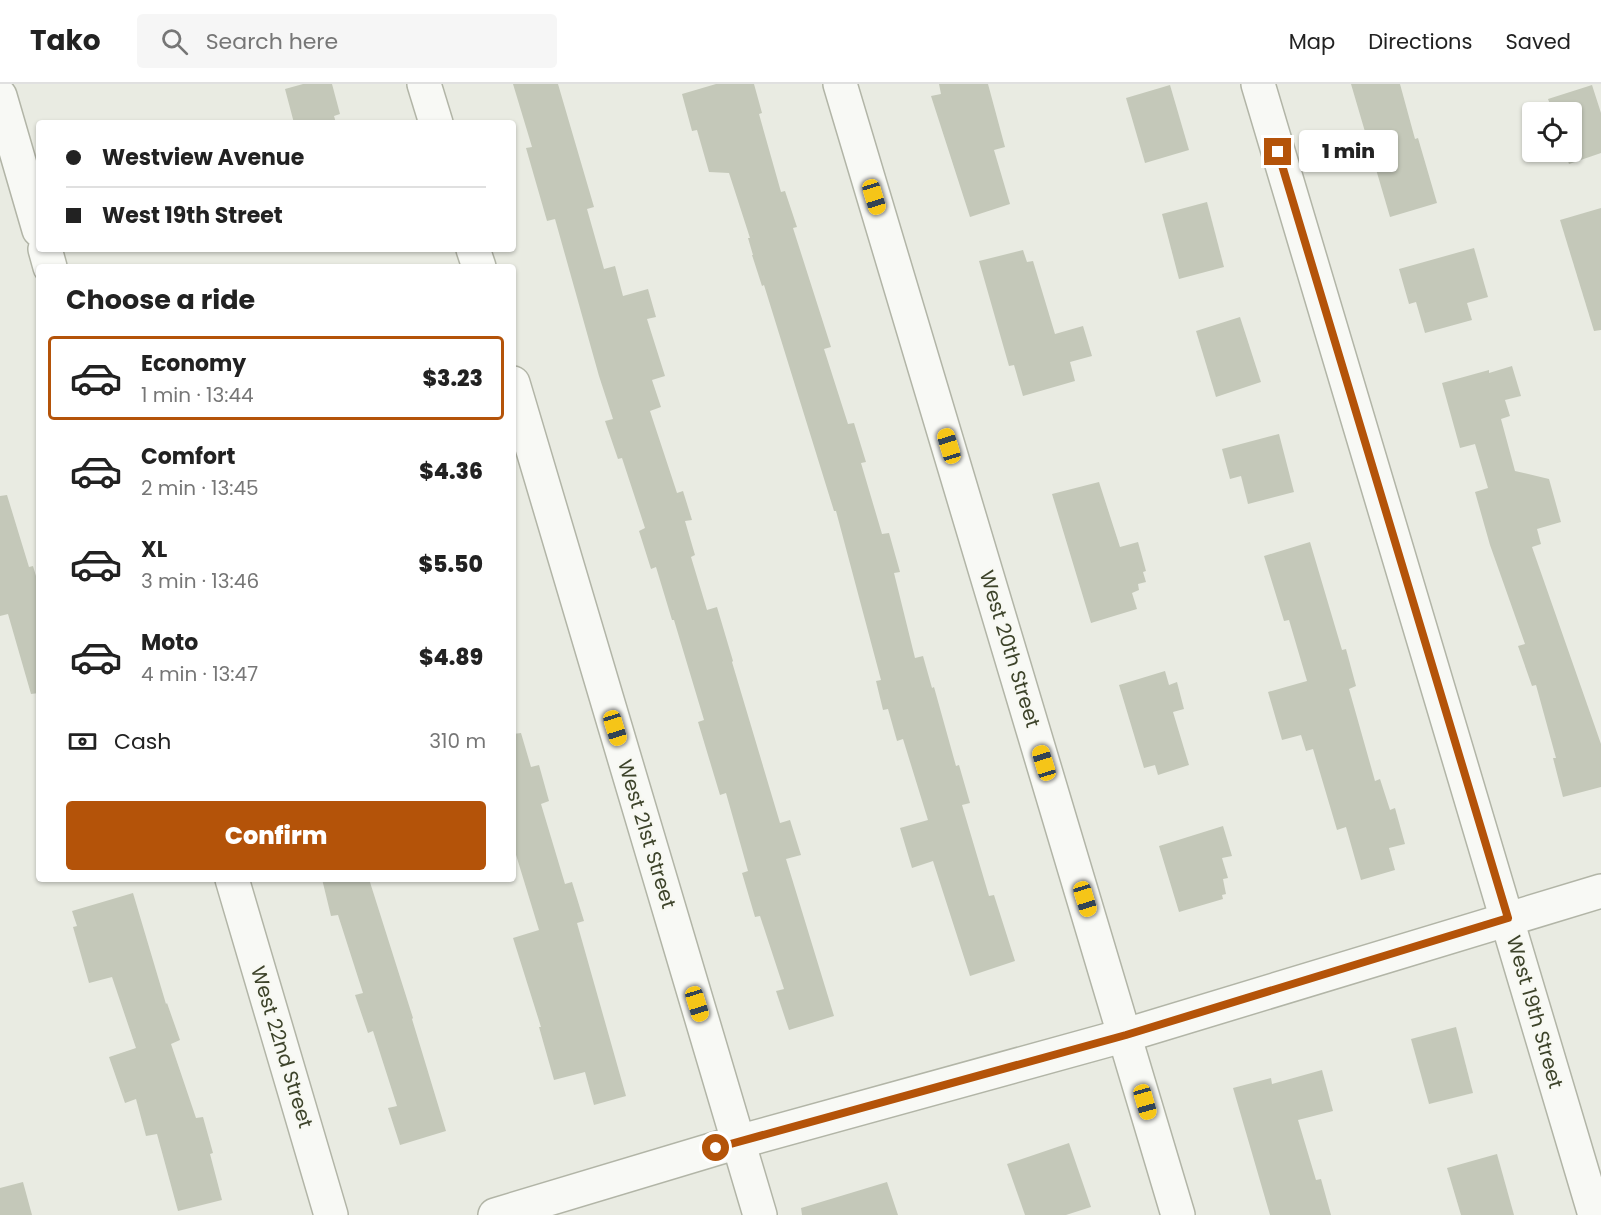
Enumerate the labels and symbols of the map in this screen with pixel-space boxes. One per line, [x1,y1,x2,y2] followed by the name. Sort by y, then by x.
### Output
[1299,131,1398,173] callout: 1 min
[1264,138,1291,165] route end
[860,177,888,217] car
[935,426,963,466] car
[973,567,1047,731] street label: West 20th Street
[601,708,629,748] car
[1030,743,1058,783] car
[611,756,683,912] street label: West 21st Street
[1071,879,1099,919] car
[1500,932,1570,1092] street label: West 19th Street
[244,962,320,1132] street label: West 22nd Street
[683,984,711,1024] car
[1131,1082,1159,1122] car
[702,1134,729,1161] route start

